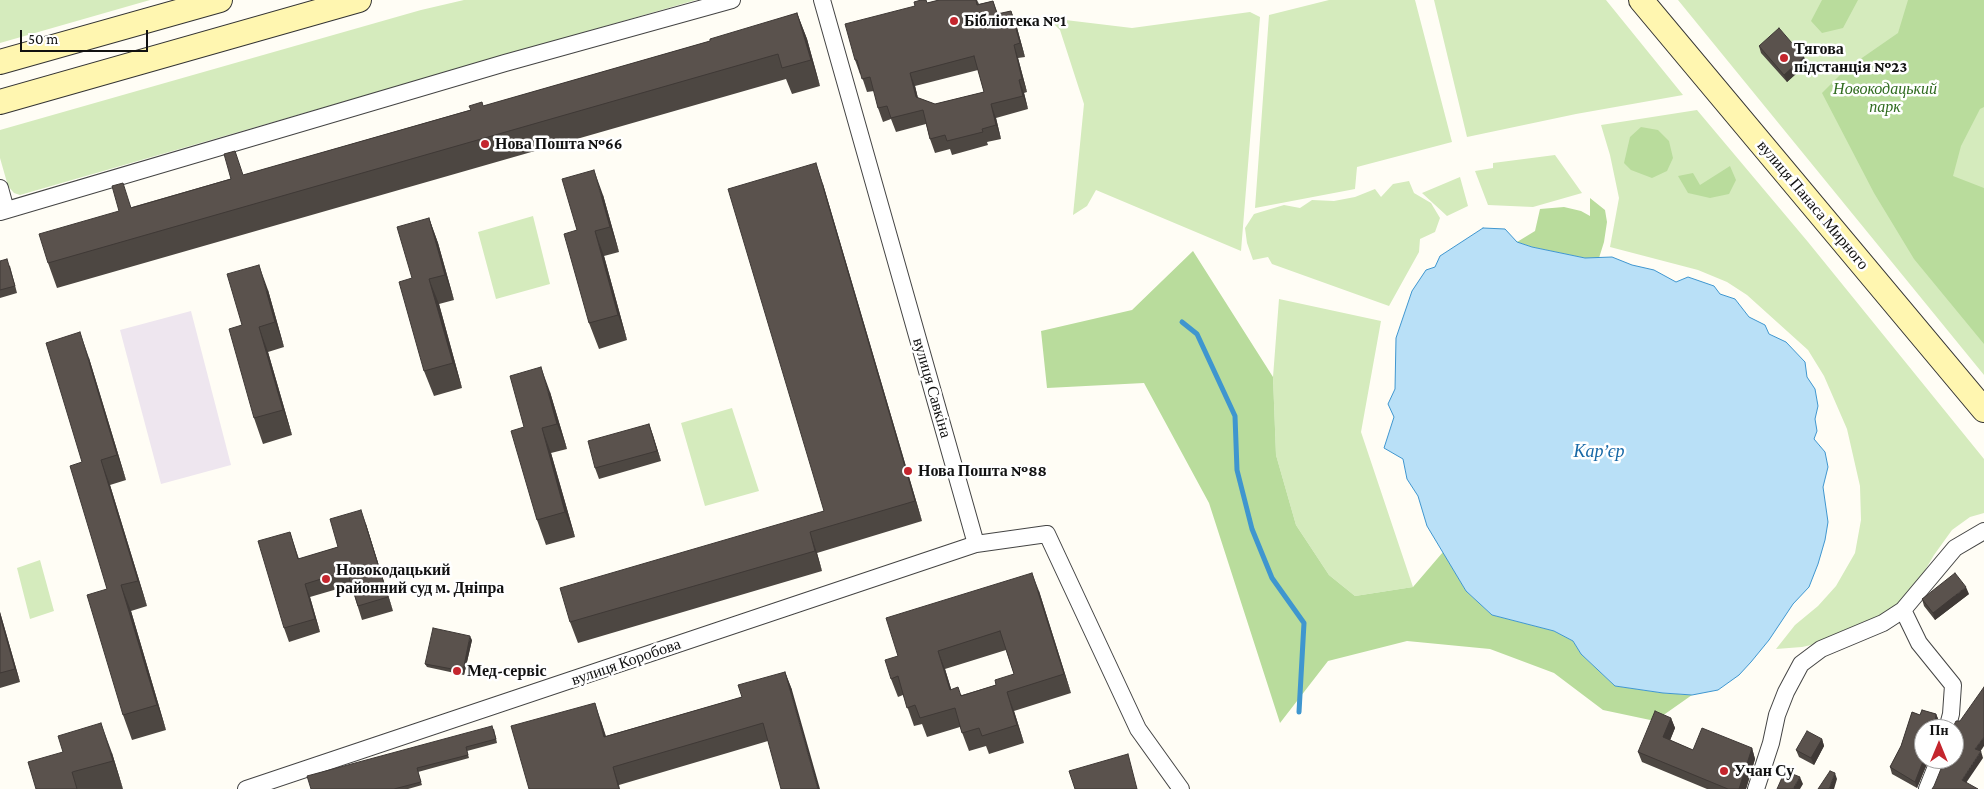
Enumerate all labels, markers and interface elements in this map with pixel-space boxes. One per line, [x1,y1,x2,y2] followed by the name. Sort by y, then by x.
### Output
[964,11,1066,31] place label: Бібліотека №1
[948,15,960,27] marker: Бібліотека №1
[22,20,150,52] scale bar
[28,31,58,47] text: 50 m
[1794,39,1907,77] place label: Тягова пiдстанцiя №23
[1778,52,1790,64] marker: Тягова пiдстанцiя №23
[1833,79,1937,117] park label: Новокодацький парк
[495,134,622,154] place label: Нова Пошта №66
[1753,136,1873,274] street label: вулиця Панаса Мирного
[479,138,491,150] marker: Нова Пошта №66
[909,336,955,440] street label: вулиця Савкіна
[1573,440,1625,462] water label: Кар’єр
[918,461,1047,481] place label: Нова Пошта №88
[902,465,914,477] marker: Нова Пошта №88
[336,560,504,598] place label: Новокодацький районний суд м. Дніпра
[320,573,332,585] marker: Новокодацький районний суд м. Дніпра
[569,634,683,690] street label: вулиця Коробова
[467,661,546,681] place label: Мед-сервіс
[451,665,463,677] marker: Мед-сервіс
[1914,719,1964,769] north arrow
[1930,722,1948,738] text: Пн
[1734,761,1794,781] place label: Учан Су
[1718,765,1730,777] marker: Учан Су

